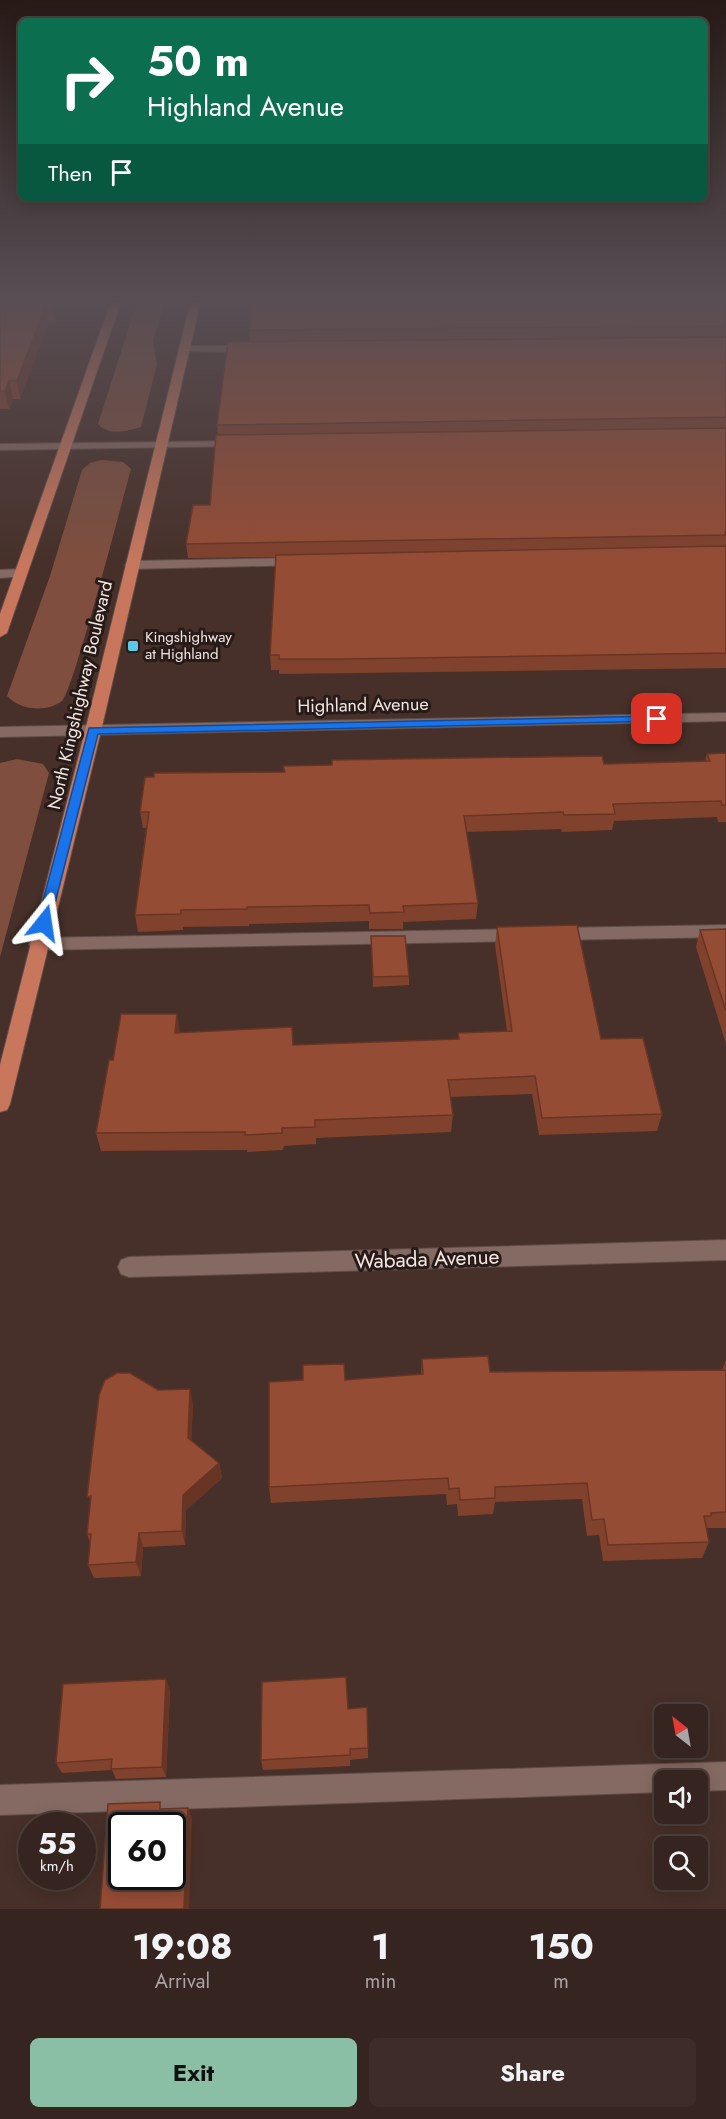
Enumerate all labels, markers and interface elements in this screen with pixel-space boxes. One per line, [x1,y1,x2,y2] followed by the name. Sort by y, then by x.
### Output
[147,31,249,92] text: 50 m
[48,42,126,120] icon: right
[147,87,344,126] text: Highland Avenue
[105,156,138,189] icon: arrive
[48,157,93,189] text: Then
[41,578,119,812] street label: North Kingshighway Boulevard
[145,626,232,665] place label: Kingshighway at Highland
[126,639,140,653] marker: Kingshighway at Highland
[297,691,429,719] street label: Highland Avenue
[631,693,682,744] pin
[640,702,673,735] icon: arrive
[12,891,76,955] position arrow
[354,1241,500,1277] street label: Wabada Avenue
[654,1704,708,1758] north arrow
[654,1704,708,1890] map controls
[654,1770,708,1824] button: sound
[108,1812,186,1890] speed limit sign: 60
[38,1822,76,1865] text: 55
[654,1836,708,1890] button: search
[40,1855,74,1877] text: km/h
[132,1920,233,1972] text: 19:08
[371,1920,390,1972] text: 1
[528,1920,594,1972] text: 150
[155,1967,210,1996] text: Arrival
[365,1967,396,1996] text: min
[553,1967,569,1996] text: m
[30,2038,357,2107] button: Exit
[369,2038,696,2107] button: Share

